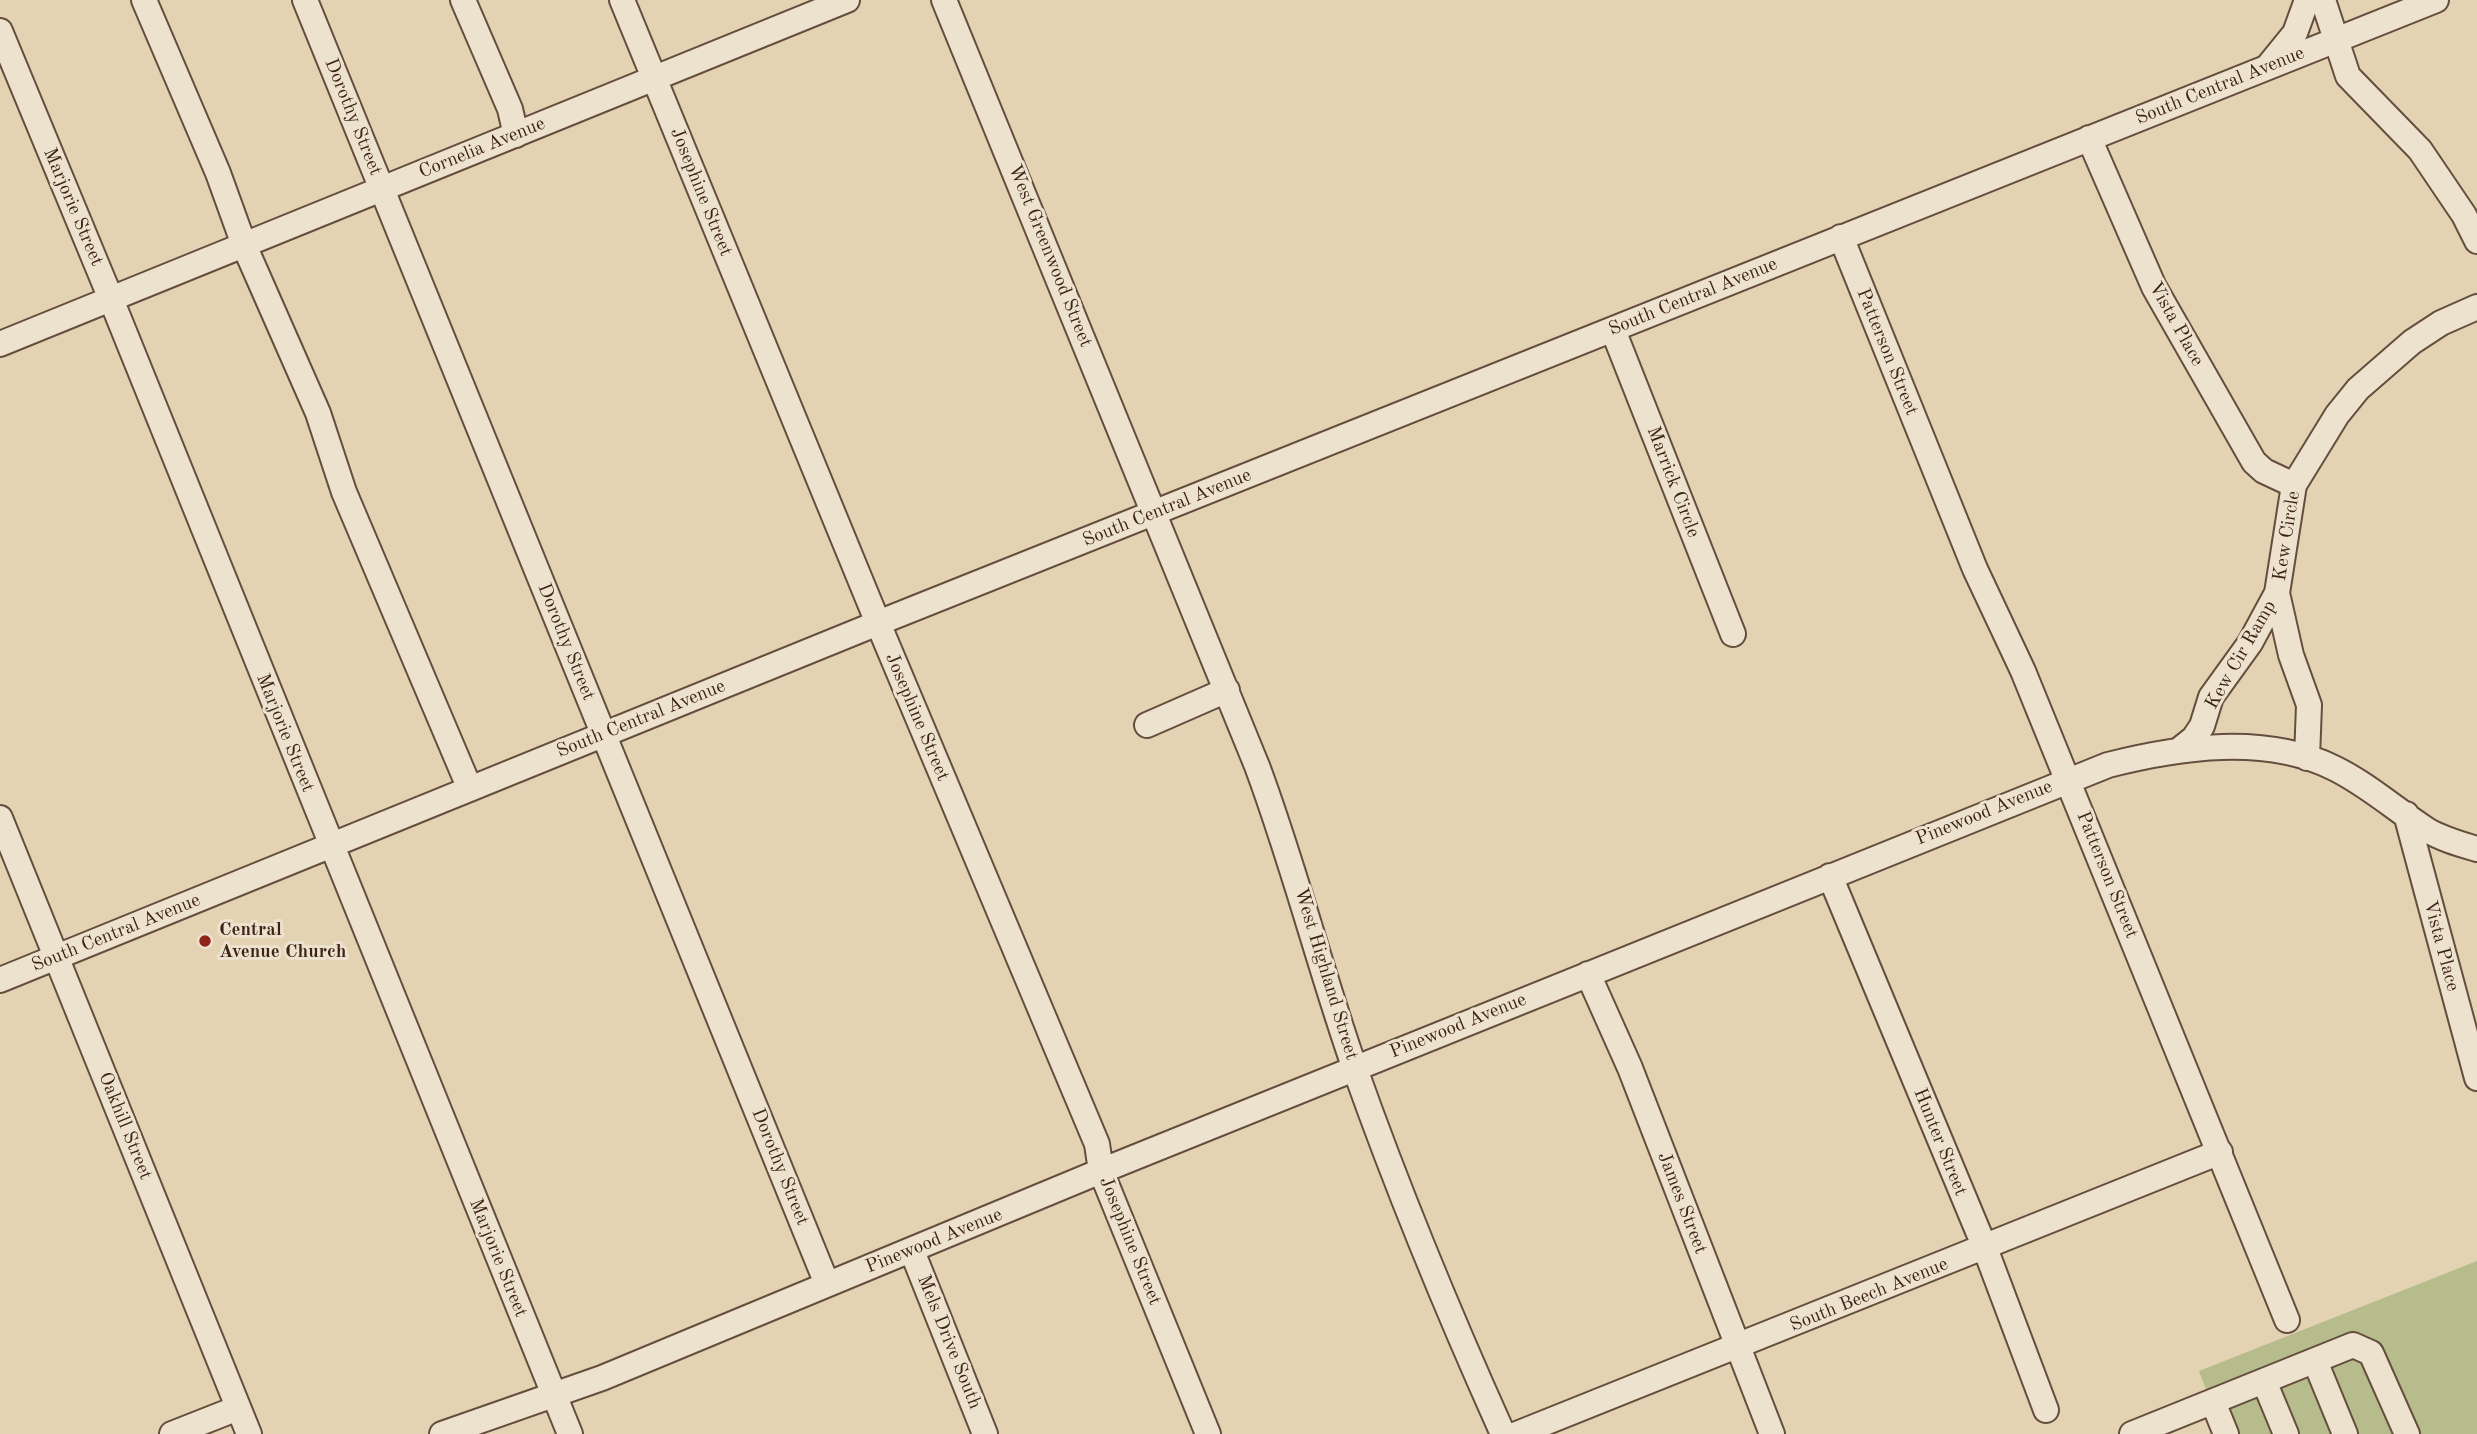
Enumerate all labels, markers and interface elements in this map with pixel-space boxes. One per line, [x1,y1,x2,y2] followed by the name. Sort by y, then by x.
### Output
[2132,42,2308,130] street label: South Central Avenue
[319,55,387,179] street label: Dorothy Street
[415,112,549,184] street label: Cornelia Avenue
[665,124,737,260] street label: Josephine Street
[38,145,108,269] street label: Marjorie Street
[1003,161,1097,351] street label: West Greenwood Street
[1605,253,1781,341] street label: South Central Avenue
[2143,278,2209,370] street label: Vista Place
[1851,285,1923,419] street label: Patterson Street
[1641,423,1705,541] street label: Marrick Circle
[1079,464,1255,552] street label: South Central Avenue
[2269,489,2305,583] street label: Kew Circle
[532,580,600,704] street label: Dorothy Street
[2201,596,2281,714] street label: Kew Cir Ramp
[880,650,954,784] street label: Josephine Street
[251,670,319,796] street label: Marjorie Street
[553,675,729,763] street label: South Central Avenue
[1912,775,2056,851] street label: Pinewood Avenue
[2071,808,2143,942] street label: Patterson Street
[1289,885,1363,1063] street label: West Highland Street
[28,889,204,977] street label: South Central Avenue
[2418,898,2464,994] street label: Vista Place
[219,919,346,963] place label: Central Avenue Church
[197,933,213,949] marker: Central Avenue Church
[1386,988,1530,1064] street label: Pinewood Avenue
[93,1069,157,1183] street label: Oakhill Street
[1908,1085,1972,1199] street label: Hunter Street
[746,1105,814,1229] street label: Dorothy Street
[1652,1149,1712,1257] street label: James Street
[1094,1173,1166,1309] street label: Josephine Street
[464,1195,532,1321] street label: Marjorie Street
[862,1203,1006,1279] street label: Pinewood Avenue
[1787,1253,1951,1337] street label: South Beech Avenue
[912,1272,986,1412] street label: Mels Drive South

